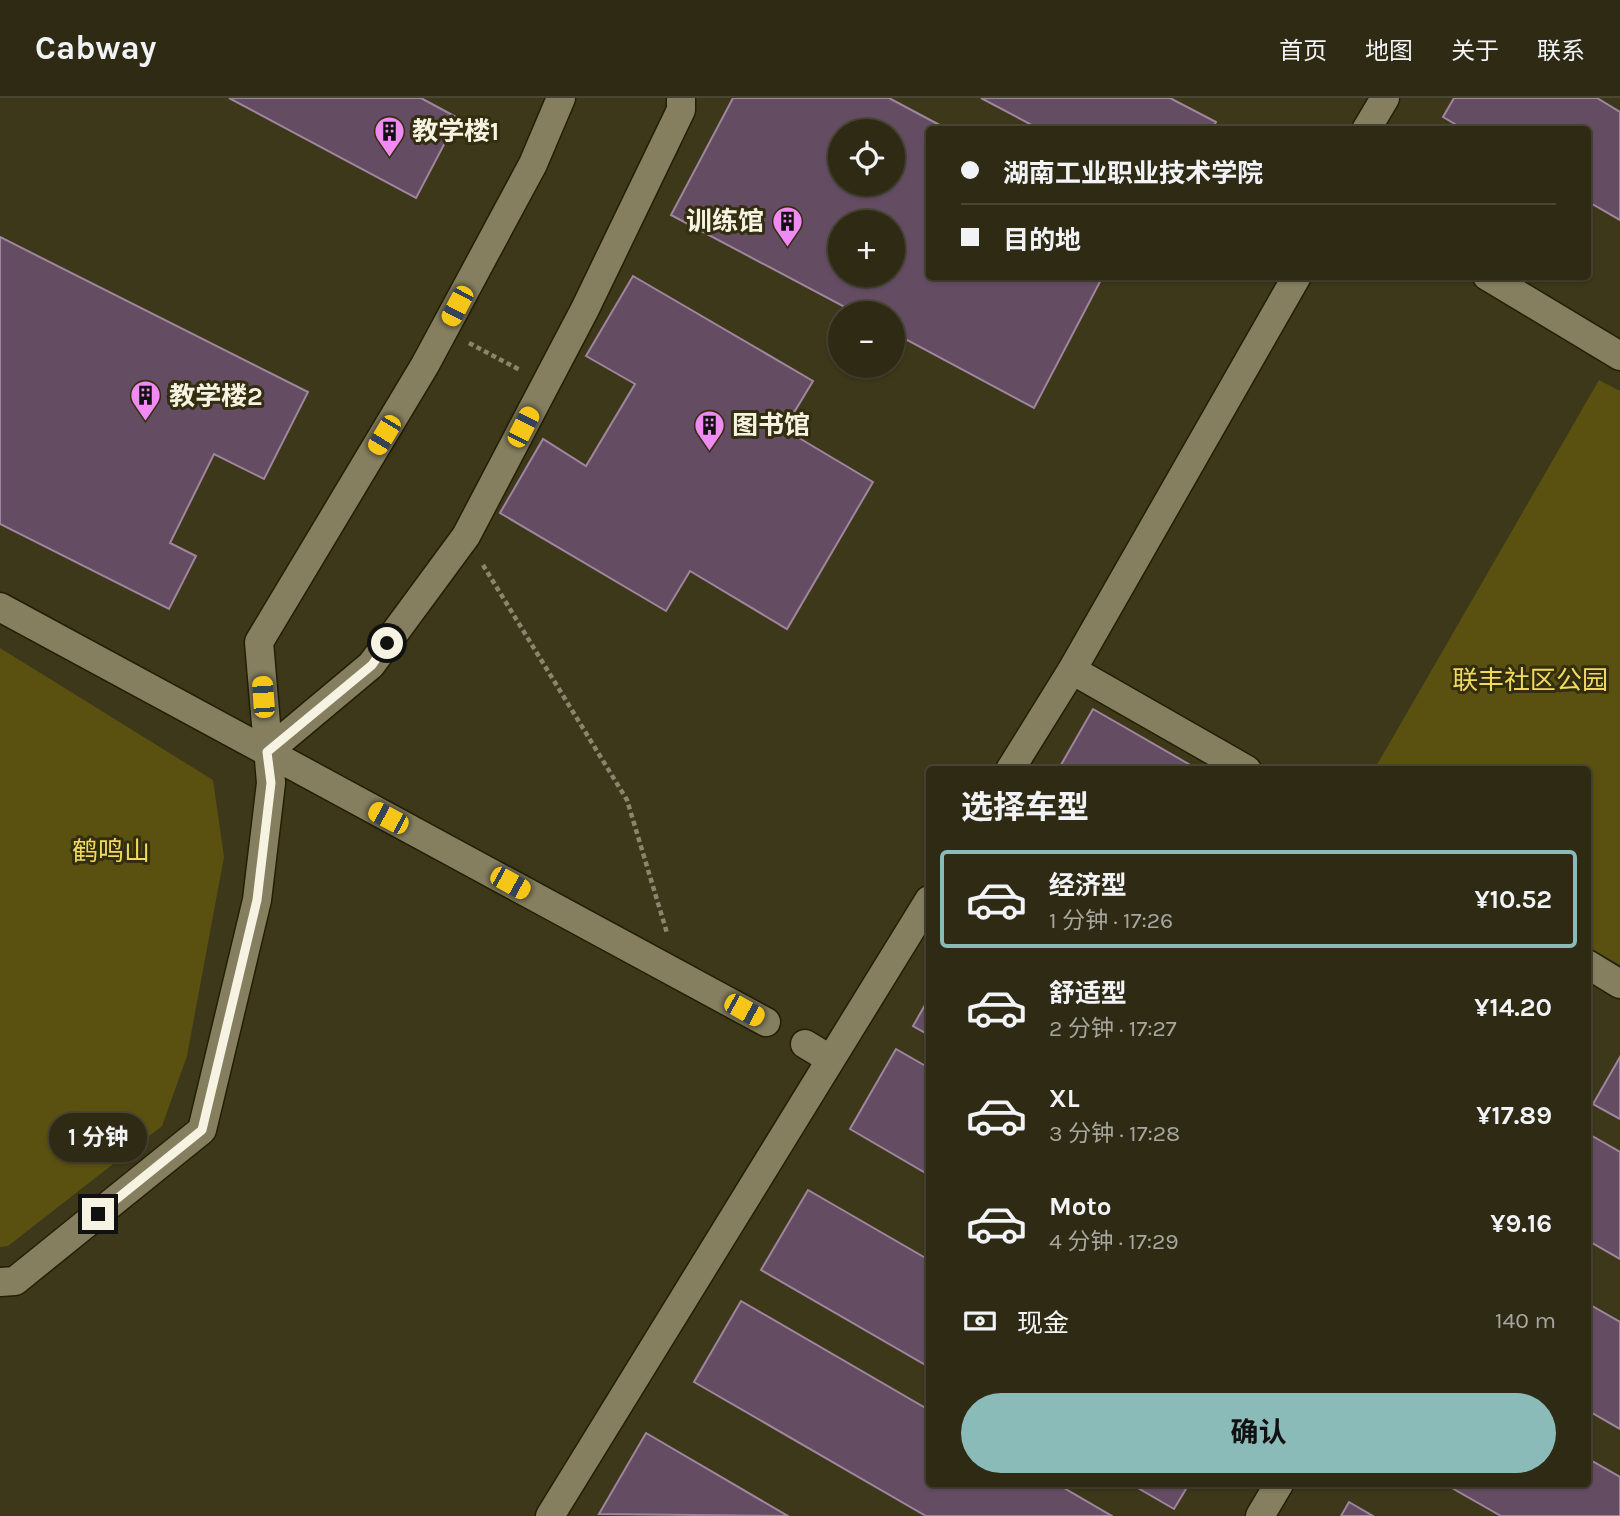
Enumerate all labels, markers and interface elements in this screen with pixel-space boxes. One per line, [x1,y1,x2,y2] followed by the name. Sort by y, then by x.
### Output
[35,29,156,67] text: Cabway
[1279,37,1327,65] text: 首页
[1365,37,1413,65] text: 地图
[1451,37,1499,65] text: 关于
[1537,37,1585,65] text: 联系
[372,114,406,158] building icon: 教学楼1
[412,116,499,147] place label: 教学楼1
[828,119,905,378] map controls
[828,119,905,196] button: locate
[1003,158,1263,189] text: 湖南工业职业技术学院
[770,204,804,248] building icon: 训练馆
[686,206,764,237] place label: 训练馆
[828,210,905,287] button: +
[1003,225,1081,256] text: 目的地
[438,283,477,329] car
[828,301,905,378] button: −
[129,379,163,423] building icon: 教学楼2
[169,381,263,412] place label: 教学楼2
[505,404,542,450] car
[692,408,726,452] building icon: 图书馆
[732,410,810,441] place label: 图书馆
[365,412,404,458] car
[371,627,403,659] route start
[1452,665,1608,696] park label: 联丰社区公园
[252,675,275,719] car
[961,789,1089,826] text: 选择车型
[365,799,412,837] car
[72,836,150,867] park label: 鹤鸣山
[487,864,534,902] car
[965,868,1028,931] icon: car
[1049,870,1127,901] text: 经济型
[1475,884,1552,915] text: ¥10.52
[1049,907,1173,934] text: 1 分钟 · 17:26
[965,976,1028,1039] icon: car
[1049,978,1127,1009] text: 舒适型
[721,991,768,1029] car
[1474,992,1552,1023] text: ¥14.20
[1049,1015,1177,1042] text: 2 分钟 · 17:27
[1049,1083,1080,1114] text: XL
[965,1084,1028,1147] icon: car
[1476,1100,1552,1131] text: ¥17.89
[49,1112,147,1162] callout: 1 分钟
[1049,1120,1180,1147] text: 3 分钟 · 17:28
[68,1124,128,1151] text: 1 分钟
[1049,1191,1111,1222] text: Moto
[965,1192,1028,1255] icon: car
[82,1198,114,1230] route end
[1490,1208,1552,1239] text: ¥9.16
[1049,1228,1179,1255] text: 4 分钟 · 17:29
[961,1302,999,1340] icon: cash
[1495,1307,1556,1334] text: 140 m
[1017,1308,1069,1339] text: 现金
[961,1393,1556,1473] button: 确认

